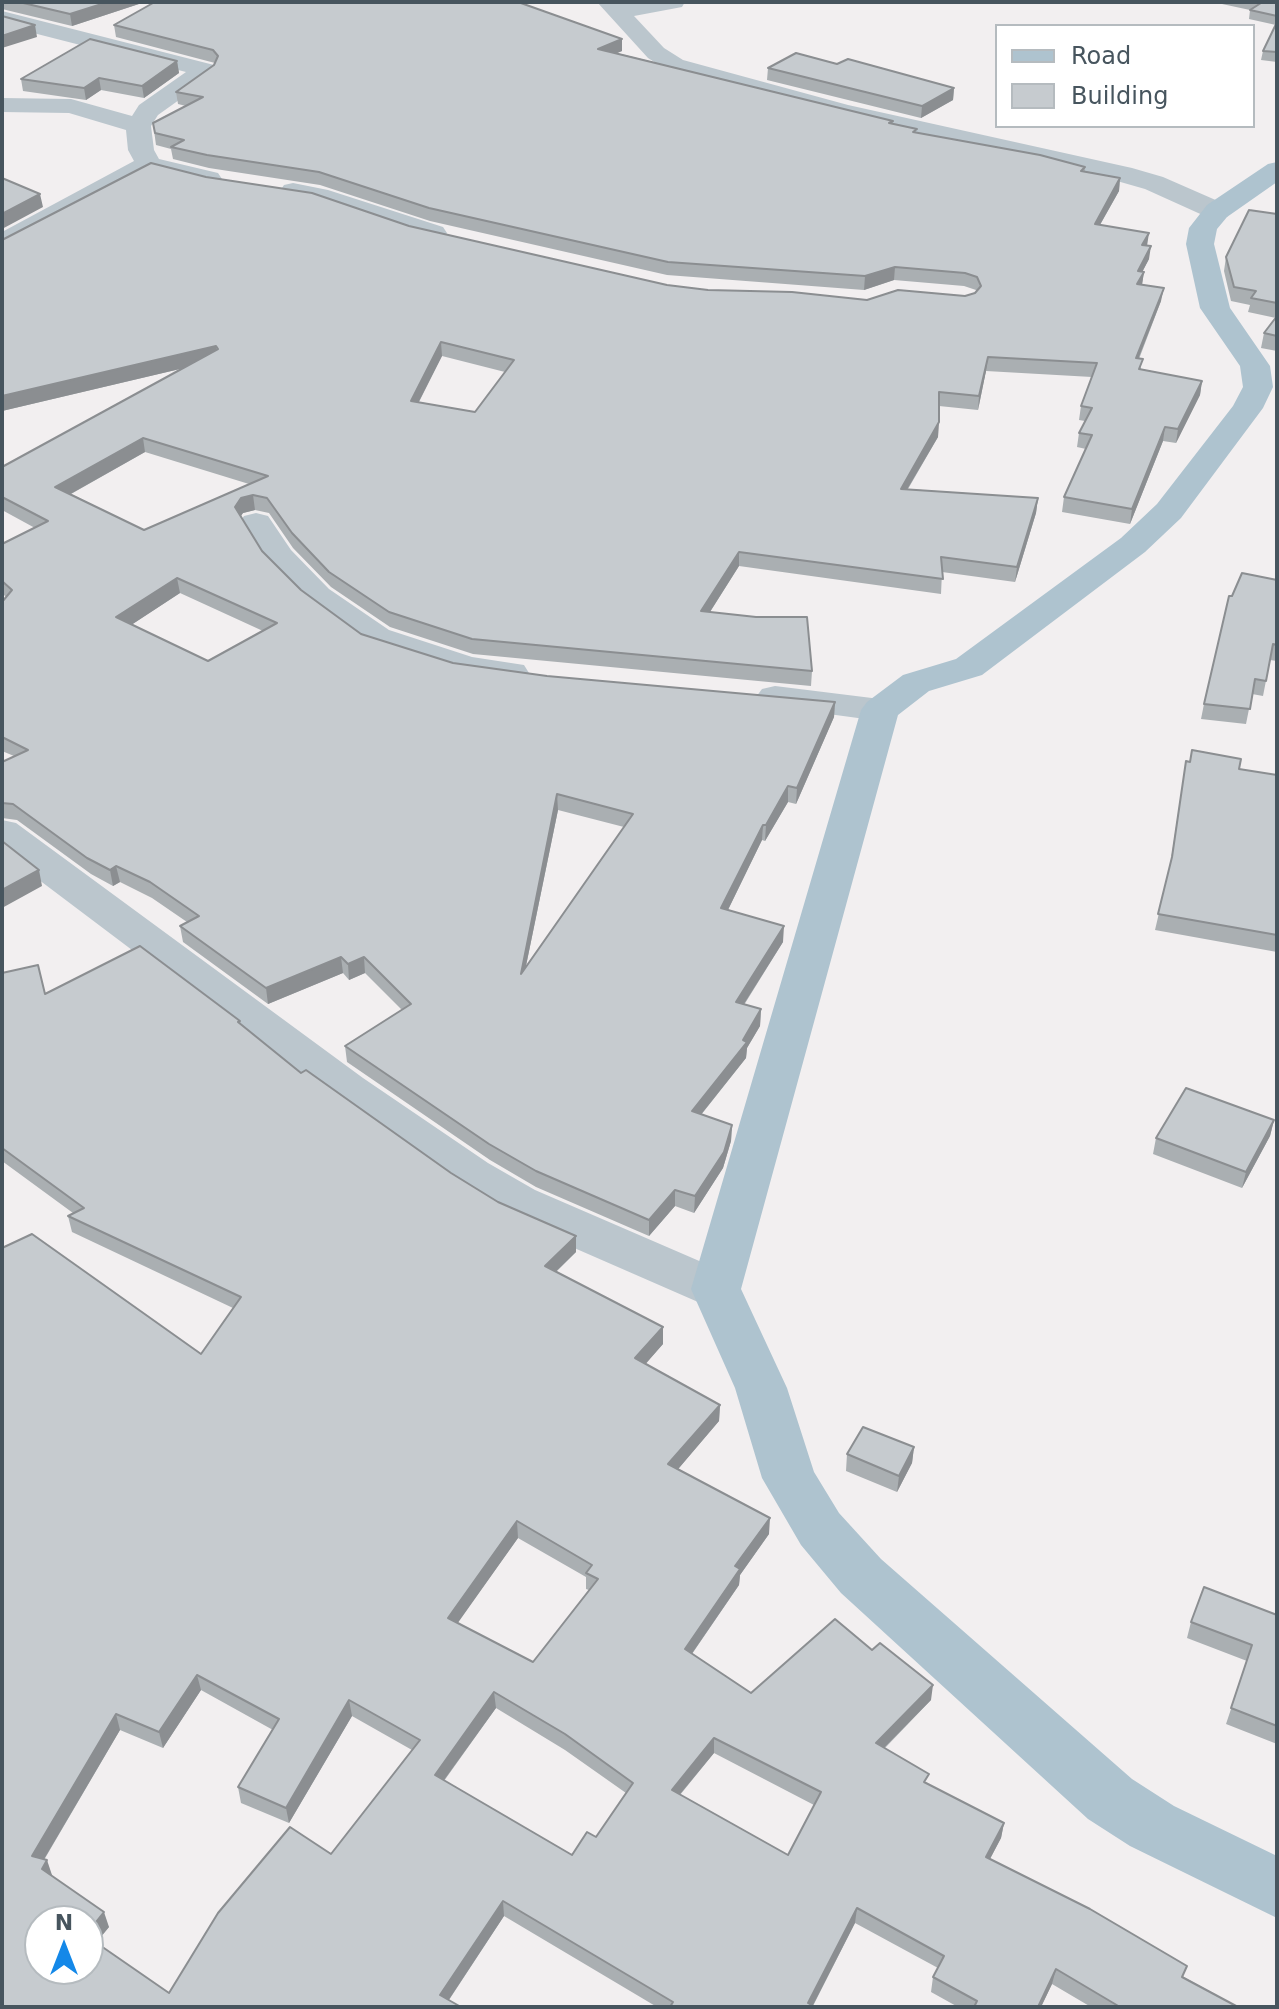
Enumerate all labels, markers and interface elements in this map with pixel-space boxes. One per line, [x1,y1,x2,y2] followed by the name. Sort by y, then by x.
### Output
[995,24,1255,128] legend
[1071,42,1131,70] text: Road
[1071,82,1168,110] text: Building
[24,1905,104,1985] north arrow
[55,1910,73,1935] text: N

